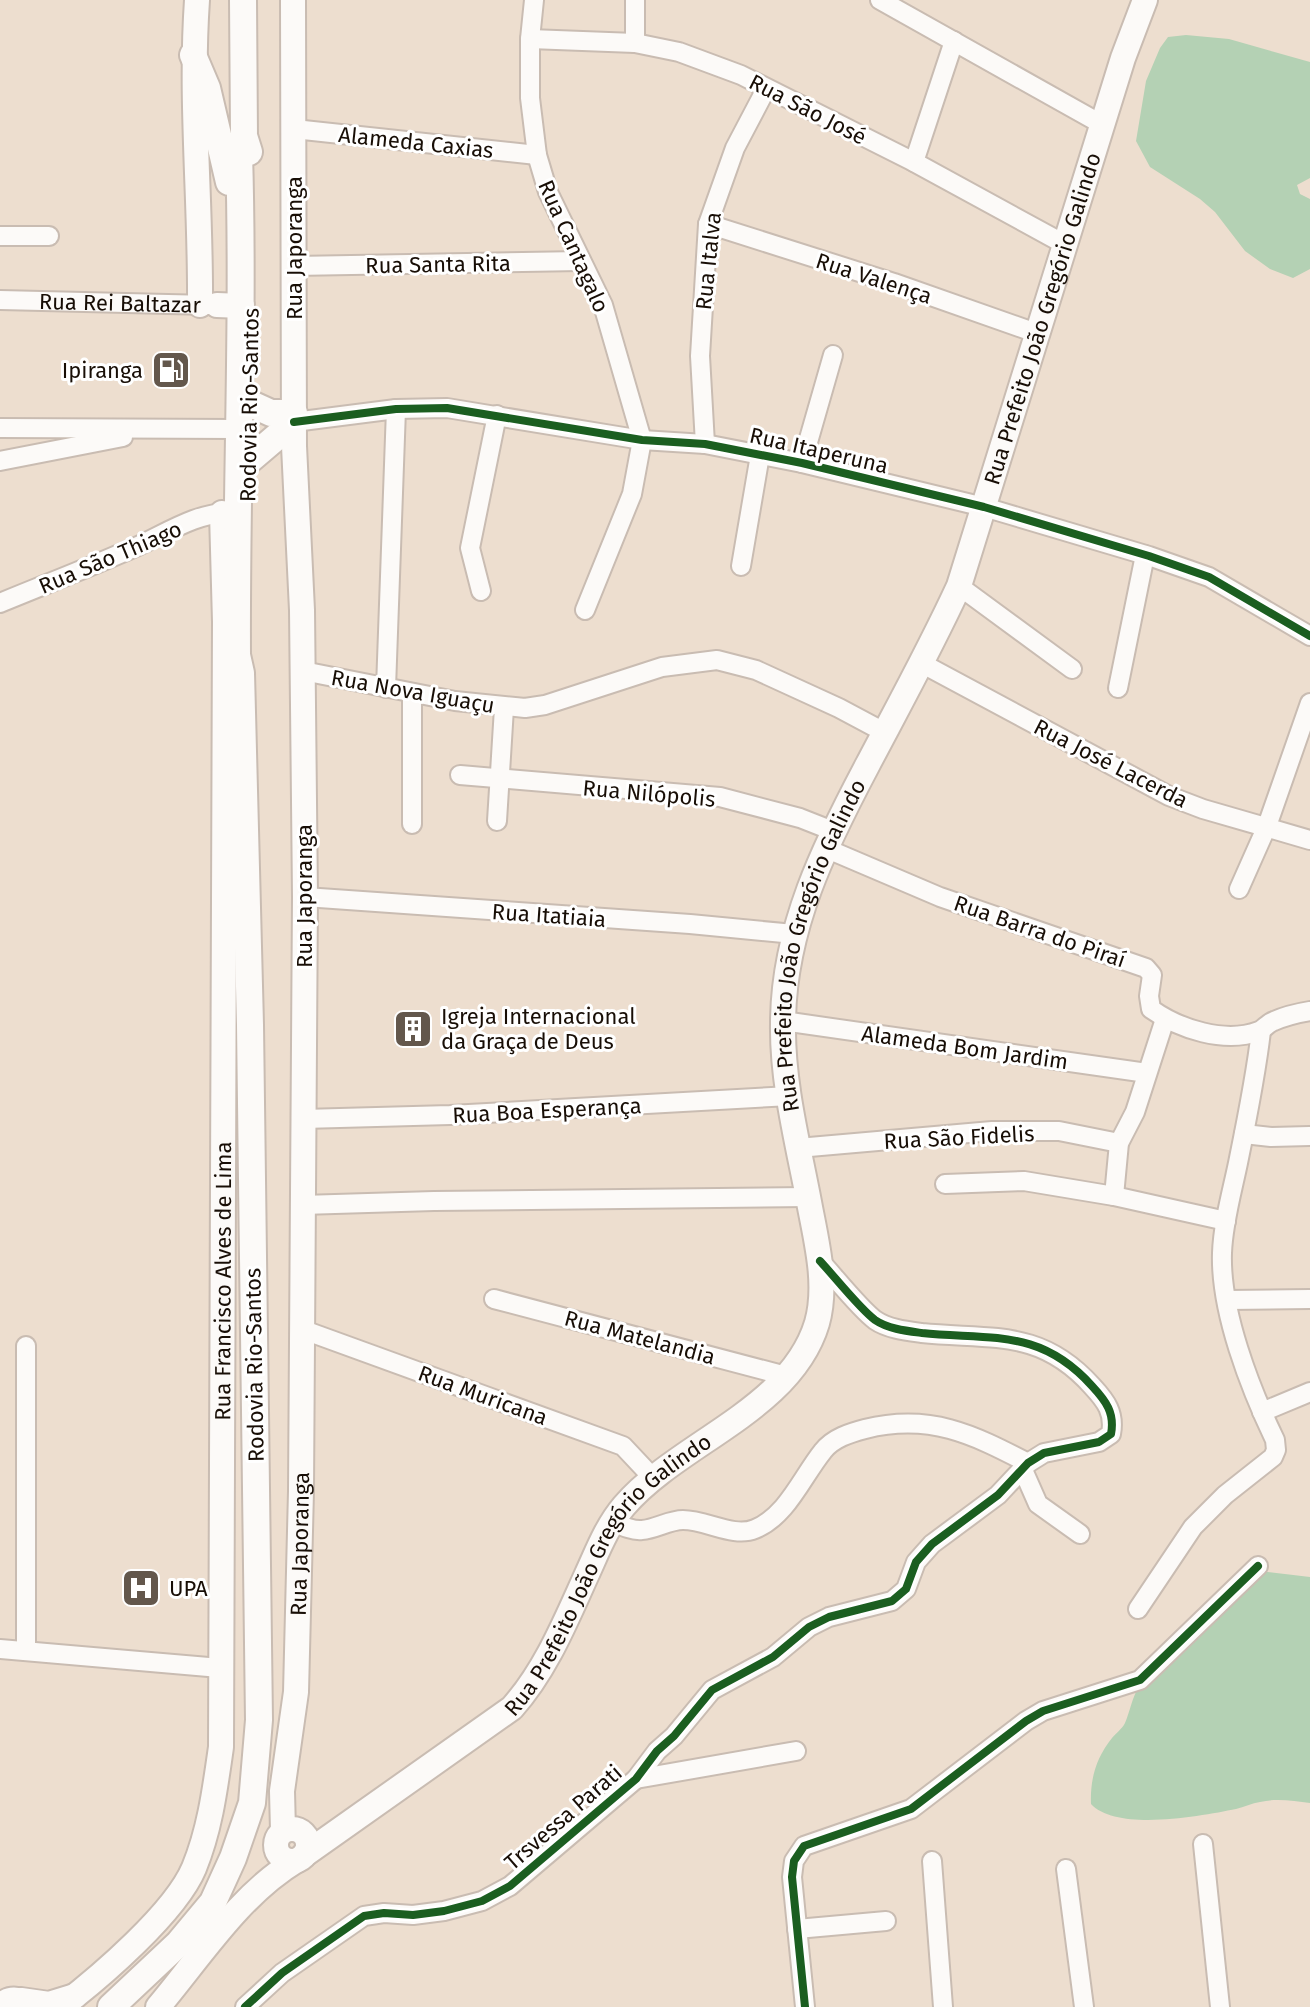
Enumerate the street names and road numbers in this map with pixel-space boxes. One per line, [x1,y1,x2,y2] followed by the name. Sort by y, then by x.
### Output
[744,68,871,151] street label: Rua São José
[337,121,495,164] street label: Alameda Caxias
[978,149,1107,488] street label: Rua Prefeito João Gregório Galindo
[281,176,308,320] street label: Rua Japoranga
[532,176,615,317] street label: Rua Cantagalo
[690,211,727,311] street label: Rua Italva
[812,247,935,310] street label: Rua Valença
[365,250,511,279] street label: Rua Santa Rita
[39,288,202,319] street label: Rua Rei Baltazar
[234,308,265,502] street label: Rodovia Rio-Santos
[747,421,891,480] street label: Rua Itaperuna
[35,515,186,600] street label: Rua São Thiago
[329,664,497,719] street label: Rua Nova Iguaçu
[1029,713,1192,814] street label: Rua José Lacerda
[581,774,716,813] street label: Rua Nilópolis
[770,775,872,1114] street label: Rua Prefeito João Gregório Galindo
[291,824,318,968] street label: Rua Japoranga
[950,889,1129,974] street label: Rua Barra do Piraí
[491,898,607,933] street label: Rua Itatiaia
[860,1020,1070,1075] street label: Alameda Bom Jardim
[452,1092,642,1129] street label: Rua Boa Esperança
[883,1120,1035,1155] street label: Rua São Fidelis
[209,1142,237,1421] street label: Rua Francisco Alves de Lima
[239,1268,270,1462] street label: Rodovia Rio-Santos
[561,1304,718,1371] street label: Rua Matelandia
[414,1360,551,1431] street label: Rua Muricana
[498,1428,717,1722] street label: Rua Prefeito João Gregório Galindo
[285,1472,315,1616] street label: Rua Japoranga
[499,1759,628,1876] street label: Trsvessa Parati

